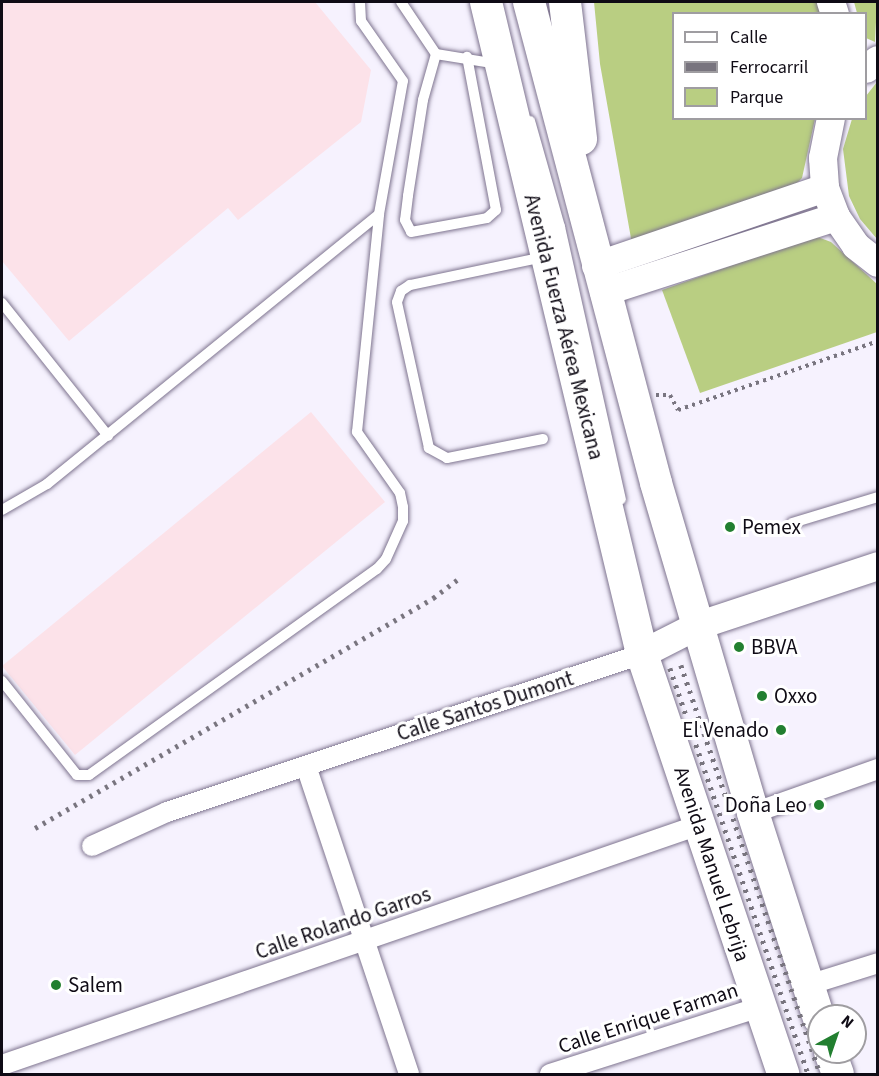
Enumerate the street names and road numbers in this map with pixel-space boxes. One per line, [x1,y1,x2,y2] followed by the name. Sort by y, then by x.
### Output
[519,192,609,462] street label: Avenida Fuerza Aérea Mexicana
[394,666,576,746] street label: Calle Santos Dumont
[669,763,755,965] street label: Avenida Manuel Lebrija
[252,881,434,965] street label: Calle Rolando Garros
[555,977,741,1059] street label: Calle Enrique Farman

